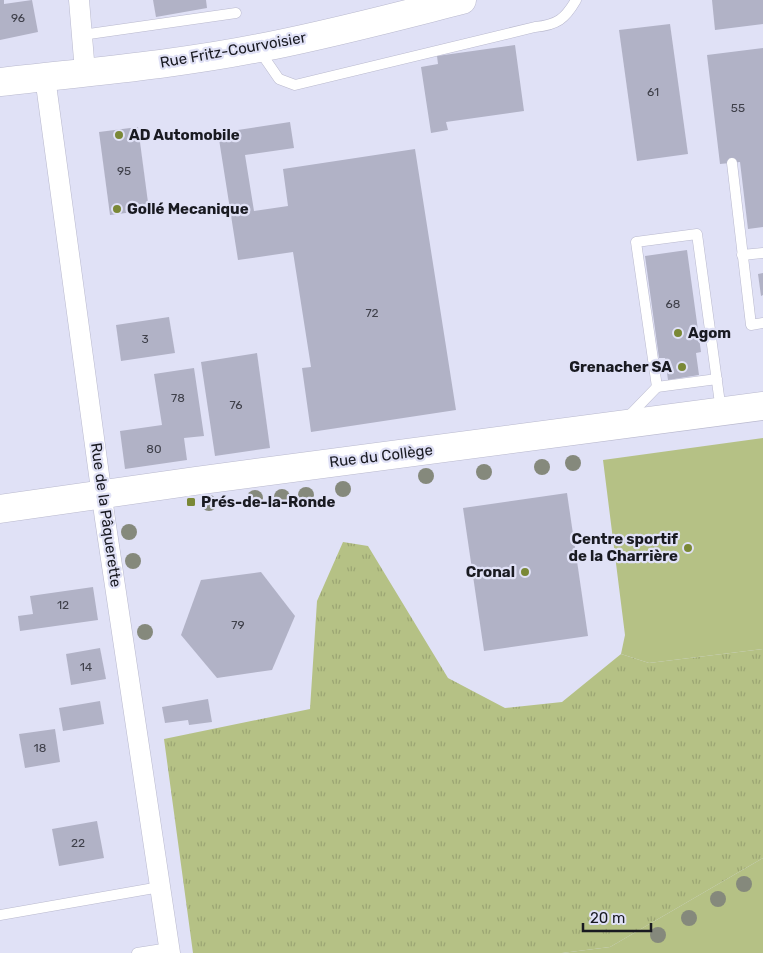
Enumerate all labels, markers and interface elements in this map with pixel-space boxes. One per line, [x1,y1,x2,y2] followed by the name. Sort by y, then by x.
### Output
[11,11,25,25] house number: 96
[158,28,308,72] street label: Rue Fritz-Courvoisier
[647,85,659,99] house number: 61
[731,101,745,115] house number: 55
[129,126,240,144] place label: AD Automobile
[113,129,125,141] marker: AD Automobile
[117,164,131,178] house number: 95
[127,200,249,218] place label: Gollé Mecanique
[111,203,123,215] marker: Gollé Mecanique
[666,297,680,311] house number: 68
[365,306,379,320] house number: 72
[688,324,731,342] place label: Agom
[672,327,684,339] marker: Agom
[141,332,149,346] house number: 3
[569,358,672,376] place label: Grenacher SA
[676,361,688,373] marker: Grenacher SA
[171,391,185,405] house number: 78
[229,398,243,412] house number: 76
[328,441,434,471] street label: Rue du Collège
[87,442,125,588] street label: Rue de la Pâquerette
[146,442,162,456] house number: 80
[201,493,335,511] place label: Prés-de-la-Ronde
[185,496,197,508] marker: Prés-de-la-Ronde
[568,530,678,565] place label: Centre sportif de la Charrière
[682,542,694,554] marker: Centre sportif de la Charrière
[466,563,515,581] place label: Cronal
[519,566,531,578] marker: Cronal
[57,598,69,612] house number: 12
[231,618,245,632] house number: 79
[80,660,93,674] house number: 14
[34,741,46,755] house number: 18
[71,836,85,850] house number: 22
[583,900,650,932] scale bar
[590,909,625,927] text: 20 m

